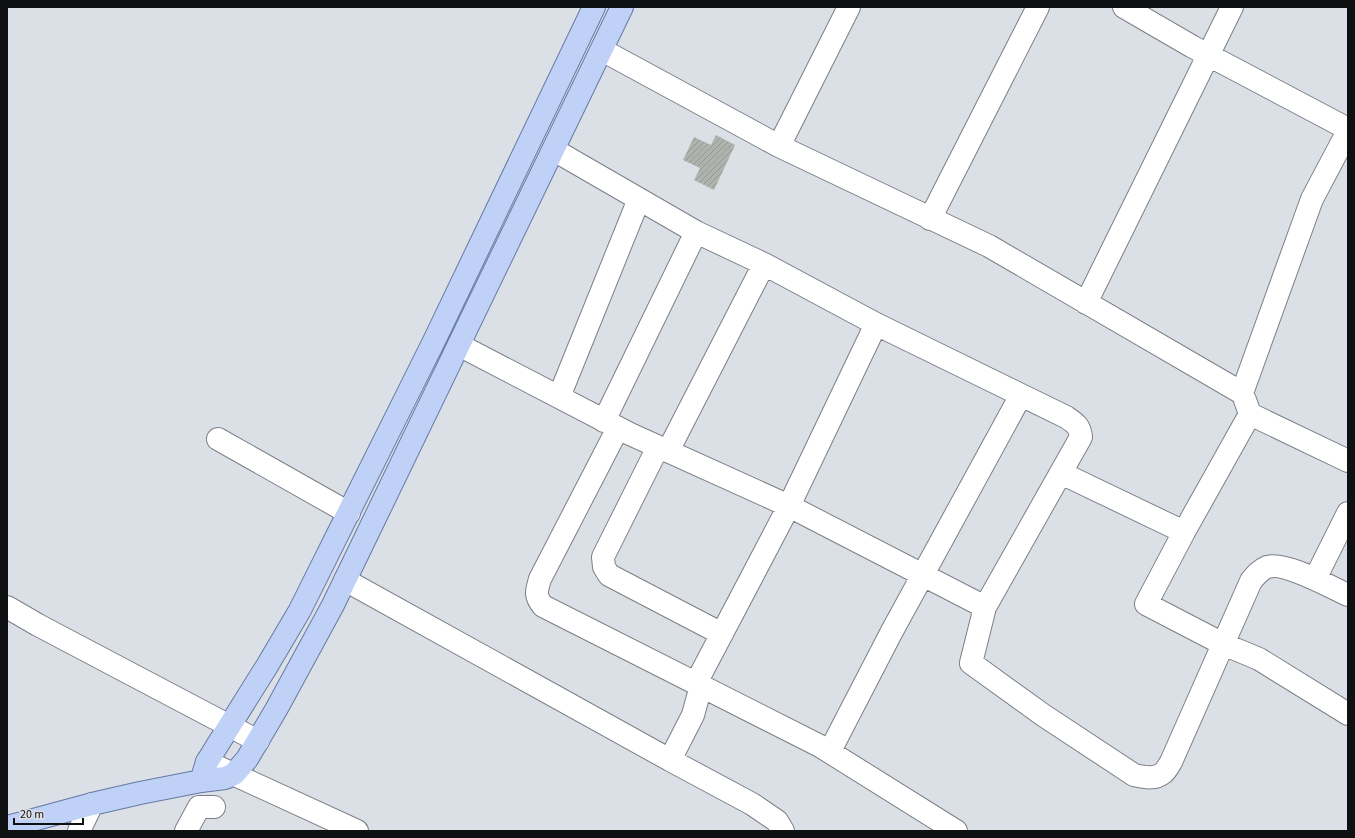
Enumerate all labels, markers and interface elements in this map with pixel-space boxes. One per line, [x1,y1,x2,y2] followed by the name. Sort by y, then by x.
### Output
[14,800,83,826] scale bar
[20,806,44,823] text: 20 m

